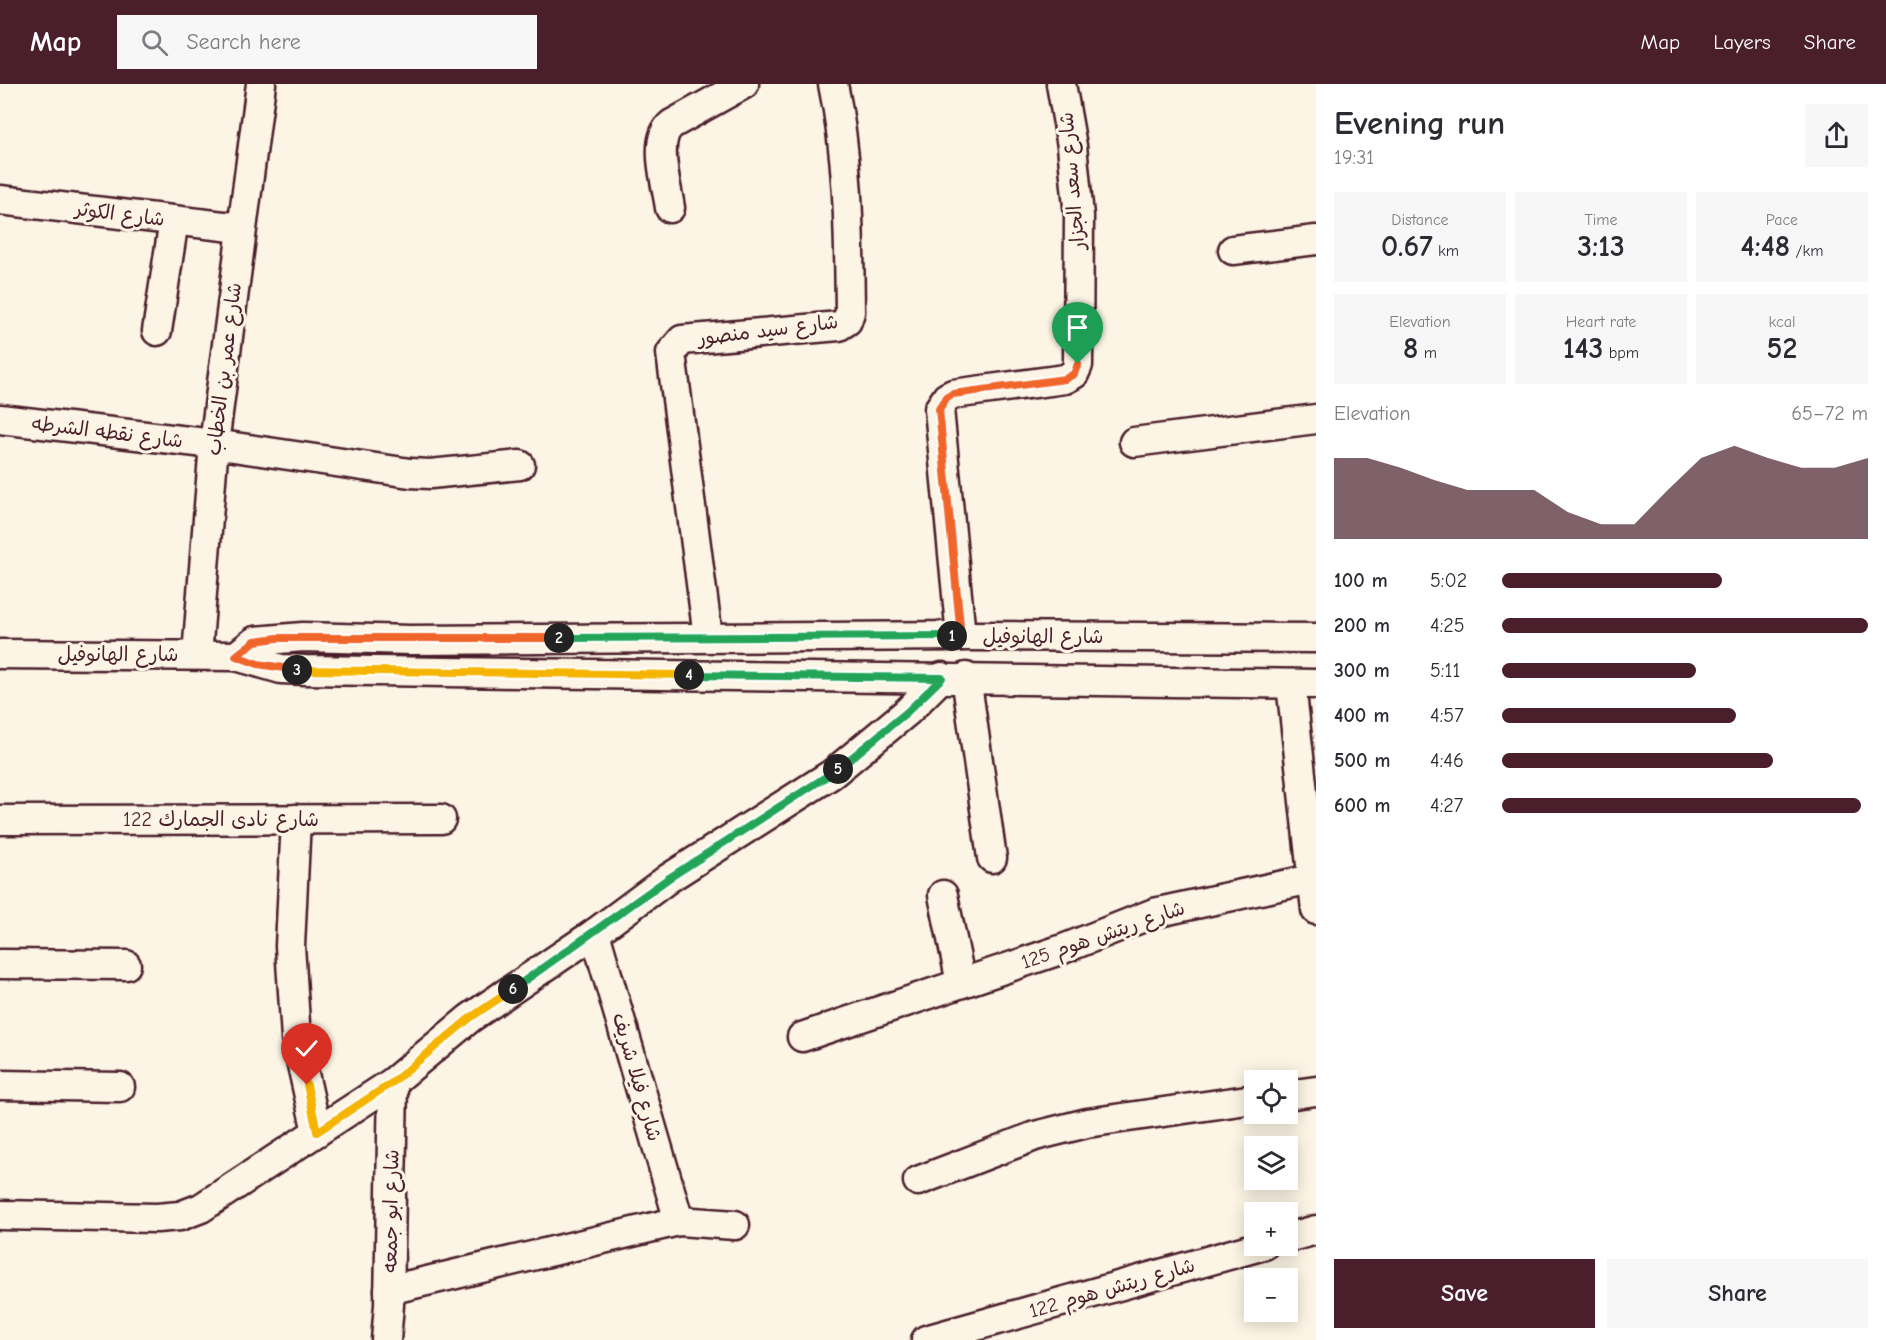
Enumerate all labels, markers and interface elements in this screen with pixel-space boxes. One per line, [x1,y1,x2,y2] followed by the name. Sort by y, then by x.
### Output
[117,15,537,69] search box
[30,26,81,58] text: Map
[138,26,171,59] icon: search
[186,29,301,55] text: Search here
[1641,30,1680,54] text: Map
[1713,30,1771,54] text: Layers
[1804,30,1856,54] text: Share
[1334,104,1505,142] text: Evening run
[1805,104,1868,167] button: share
[1055,111,1092,253] street label: شارع سعد الجزار
[1334,146,1374,169] text: 19:31
[72,197,166,233] street label: شارع الكوثر
[1391,211,1449,229] text: Distance
[1584,211,1618,229] text: Time
[1766,211,1798,229] text: Pace
[1381,229,1433,264] text: 0.67
[1577,229,1625,264] text: 3:13
[1740,229,1790,264] text: 4:48
[1433,242,1459,260] text: km
[1790,242,1824,260] text: /km
[202,281,248,457] street label: شارع عمر بن الخطاب
[1052,302,1103,364] pin
[695,310,840,352] street label: شارع سيد منصور
[1061,311,1094,344] icon: arrive
[1389,313,1451,331] text: Elevation
[1566,313,1636,331] text: Heart rate
[1769,313,1795,331] text: kcal
[1403,331,1418,366] text: 8
[1563,331,1603,366] text: 143
[1767,331,1797,366] text: 52
[1418,344,1437,362] text: m
[1603,344,1639,362] text: bpm
[1334,402,1411,425] text: Elevation
[1791,402,1868,425] text: 65–72 m
[30,411,184,455] street label: شارع نقطه الشرطه
[1334,569,1388,592] text: 100 m
[1430,569,1467,592] text: 5:02
[1334,614,1390,637] text: 200 m
[1430,614,1465,637] text: 4:25
[937,621,967,651] pin: 1
[544,623,574,653] pin: 2
[982,625,1104,650] street label: شارع الهانوفيل
[949,627,955,645] text: 1
[555,629,563,647] text: 2
[57,643,179,668] street label: شارع الهانوفيل
[282,655,312,685] pin: 3
[1334,659,1390,682] text: 300 m
[1430,659,1460,682] text: 5:11
[674,660,704,690] pin: 4
[293,661,301,679] text: 3
[685,666,693,684] text: 4
[1334,704,1389,727] text: 400 m
[1430,704,1464,727] text: 4:57
[1334,749,1391,772] text: 500 m
[1430,749,1464,772] text: 4:46
[823,754,853,784] pin: 5
[834,760,842,778] text: 5
[1334,794,1390,817] text: 600 m
[1430,794,1463,817] text: 4:27
[123,808,319,833] street label: شارع نادى الجمارك 122
[1018,896,1189,978] street label: شارع ريتش هوم 125
[498,974,528,1004] pin: 6
[509,980,517,998] text: 6
[606,1010,666,1144] street label: شارع فيلا شريف
[281,1023,332,1085] pin
[290,1032,323,1065] icon: check
[1244,1070,1298,1322] map controls
[1244,1070,1298,1124] button: locate
[1244,1136,1298,1190] button: layers
[378,1149,406,1273] street label: شارع ابو جمعه
[1244,1202,1298,1256] button: +
[1027,1253,1199,1326] street label: شارع ريتش هوم 122
[1334,1259,1595,1328] button: Save
[1607,1259,1868,1328] button: Share
[1244,1268,1298,1322] button: −

